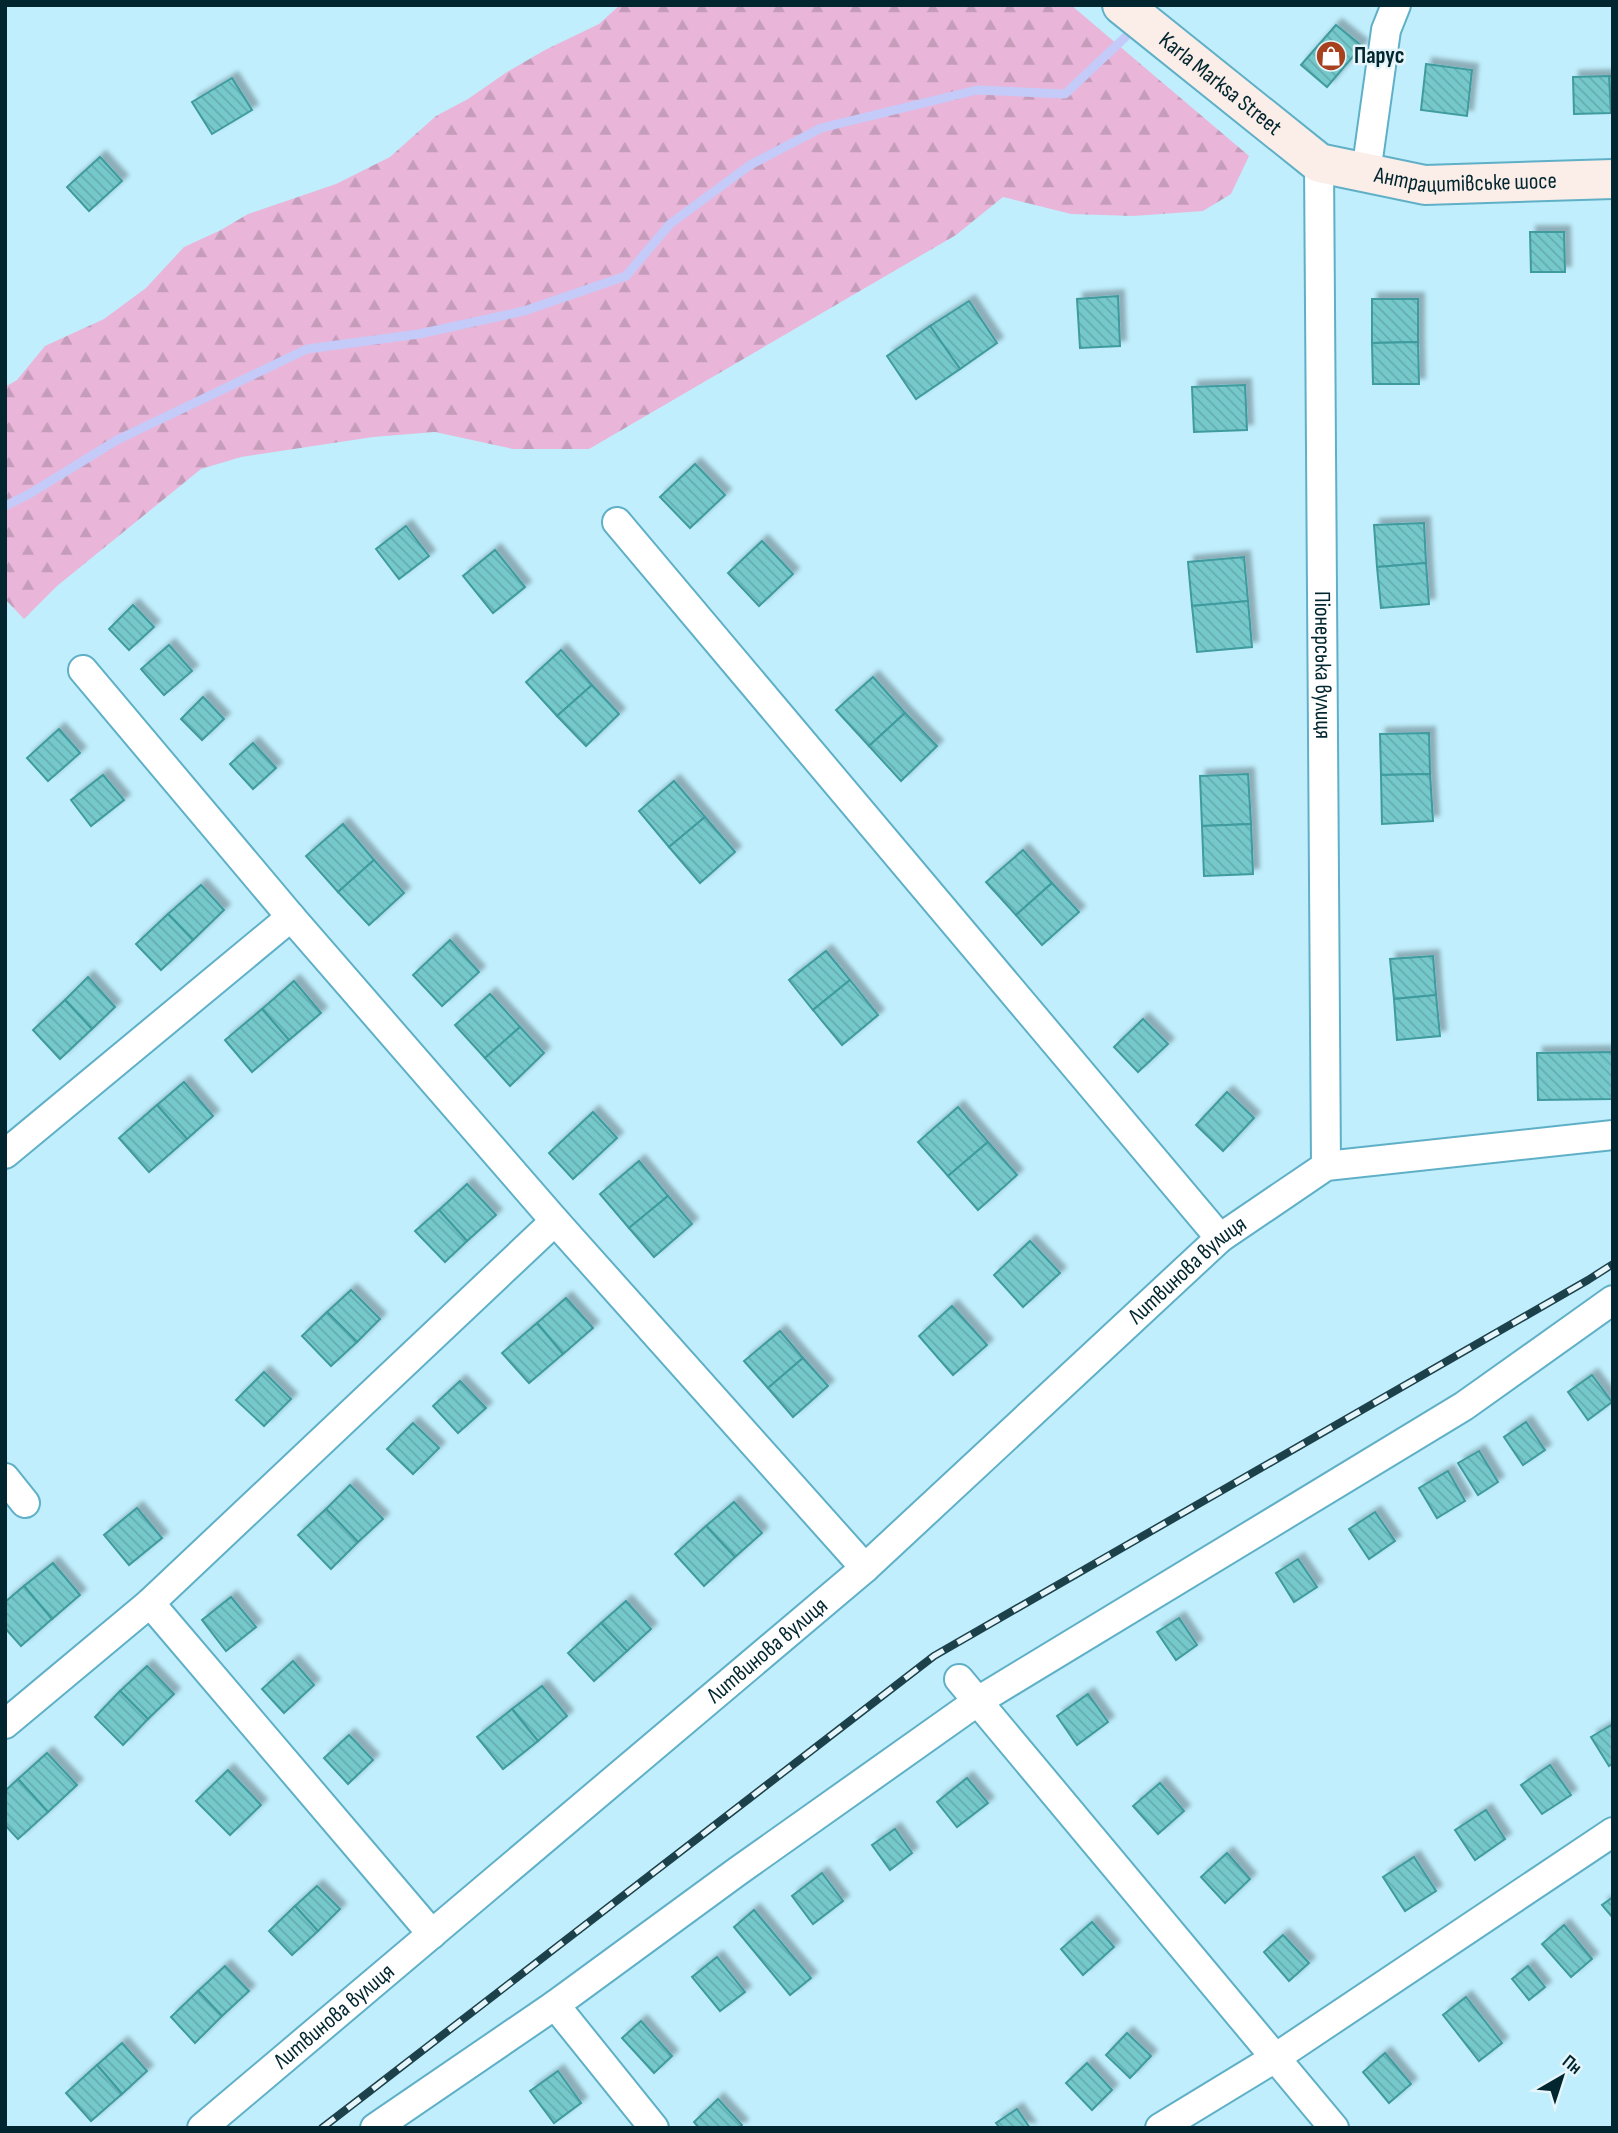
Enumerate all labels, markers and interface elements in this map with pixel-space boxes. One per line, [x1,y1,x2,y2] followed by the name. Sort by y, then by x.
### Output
[1153,26,1287,142] street label: Karla Marksa Street
[1314,39,1348,73] shop icon: Парус
[1354,42,1404,70] place label: Парус
[1371,161,1557,199] street label: Антрацитівське шосе
[1308,591,1337,739] street label: Піонерська вулиця
[1122,1210,1252,1331] street label: Литвинова вулиця
[701,1592,833,1710] street label: Литвинова вулиця
[267,1958,400,2076] street label: Литвинова вулиця
[1527,2042,1597,2112] north arrow
[1557,2050,1586,2080] text: Пн

